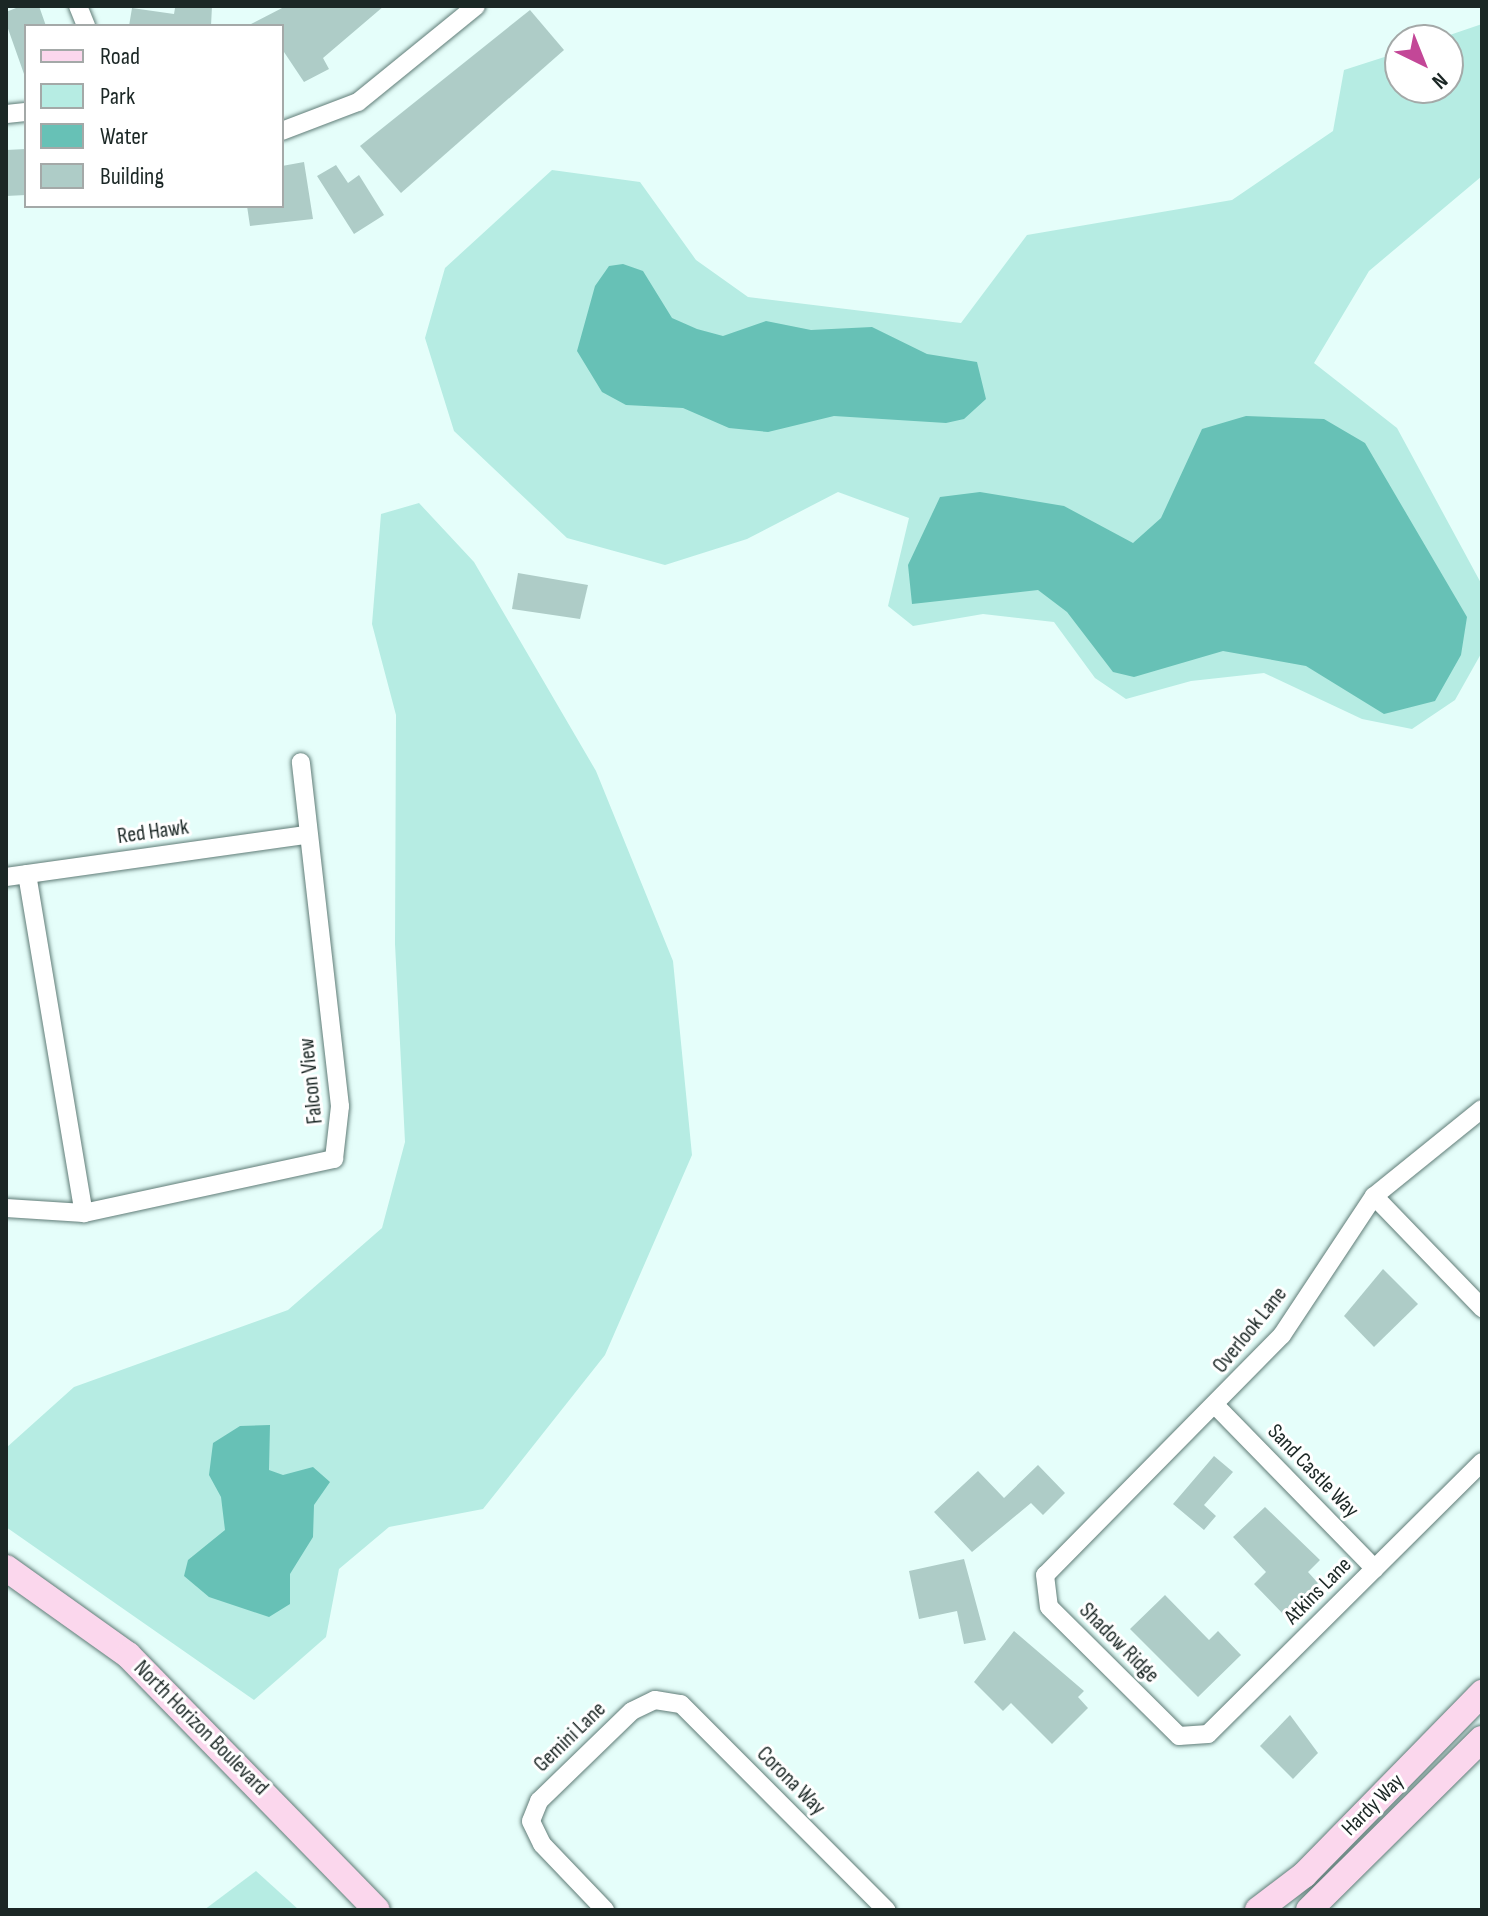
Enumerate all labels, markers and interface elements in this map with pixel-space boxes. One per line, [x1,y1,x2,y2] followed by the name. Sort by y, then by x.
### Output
[24,24,284,208] legend
[1384,24,1464,104] north arrow
[100,42,140,71] text: Road
[1426,67,1453,94] text: N
[100,82,135,111] text: Park
[100,122,148,151] text: Water
[100,162,164,191] text: Building
[116,814,190,850] street label: Red Hawk
[293,1037,329,1125] street label: Falcon View
[1207,1281,1293,1379] street label: Overlook Lane
[1262,1419,1364,1523] street label: Sand Castle Way
[1279,1552,1357,1630] street label: Atkins Lane
[1073,1597,1165,1689] street label: Shadow Ridge
[128,1655,274,1801] street label: North Horizon Boulevard
[528,1696,612,1778] street label: Gemini Lane
[751,1741,831,1821] street label: Corona Way
[1336,1768,1410,1842] street label: Hardy Way

